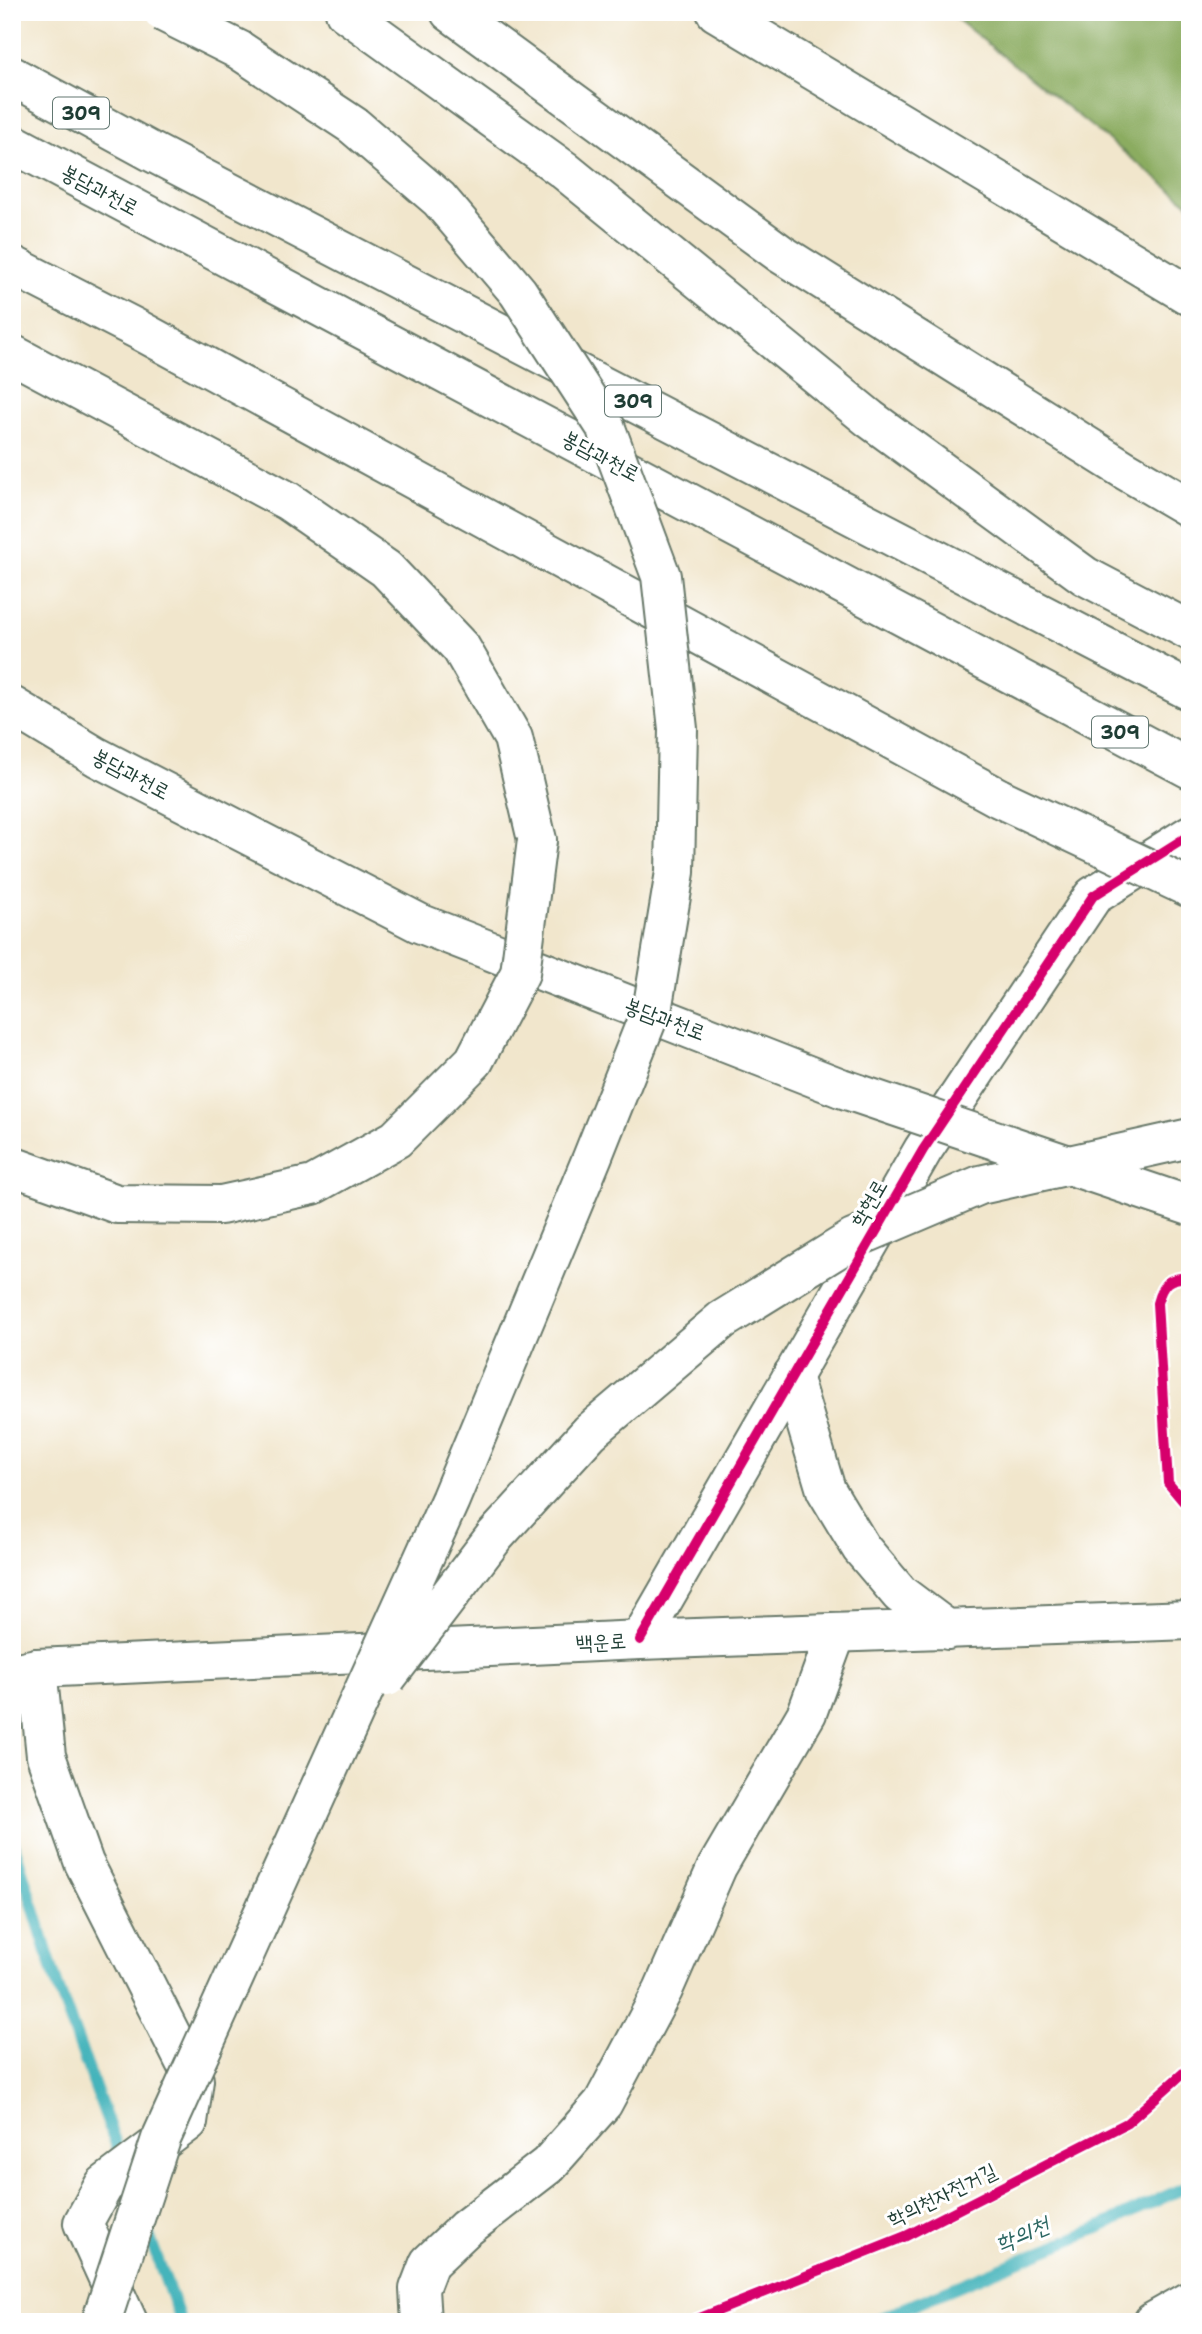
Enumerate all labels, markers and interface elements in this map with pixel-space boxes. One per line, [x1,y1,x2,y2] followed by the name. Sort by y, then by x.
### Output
[53,97,109,128] road number: 309
[56,158,144,222] street label: 봉담과천로
[605,386,661,416] road number: 309
[557,424,645,488] street label: 봉담과천로
[1092,716,1148,748] road number: 309
[87,742,175,806] street label: 봉담과천로
[621,991,709,1047] street label: 봉담과천로
[844,1174,894,1232] street label: 학현로
[575,1627,627,1657] street label: 백운로
[883,2156,1001,2234] street label: 학의천자전거길
[991,2208,1056,2259] water label: 학의천

